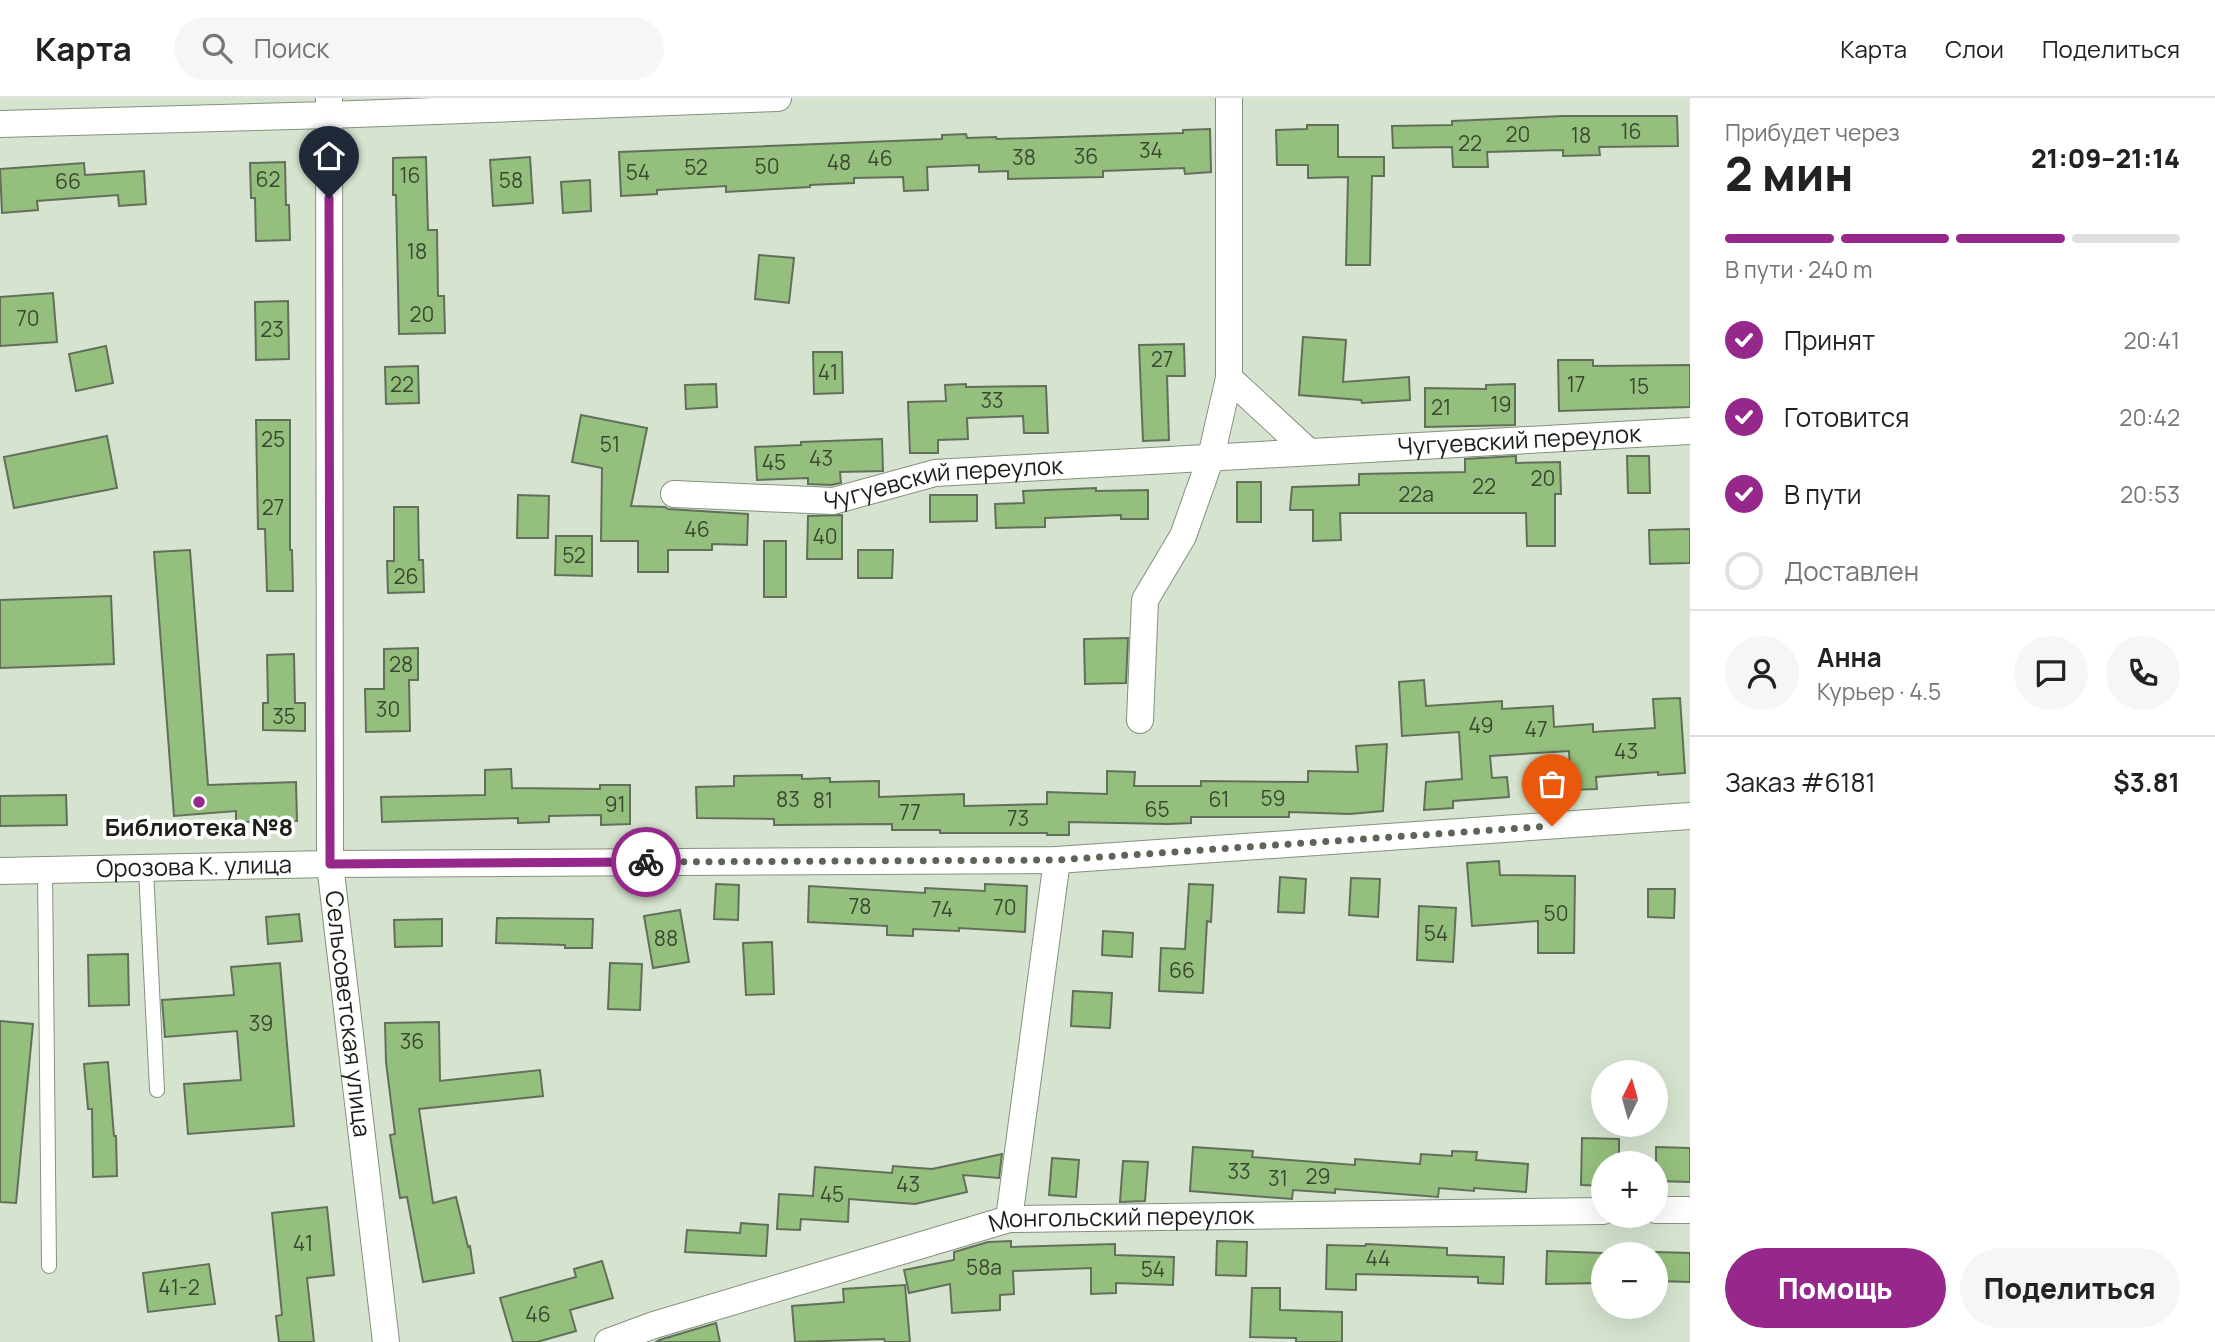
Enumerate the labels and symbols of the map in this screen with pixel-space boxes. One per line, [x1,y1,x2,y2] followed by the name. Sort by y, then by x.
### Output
[1620,117,1642,145] house number: 16
[1506,120,1530,148] house number: 20
[1571,121,1591,149] house number: 18
[299,126,359,198] pin
[1458,129,1482,157] house number: 22
[1139,136,1163,164] house number: 34
[1074,142,1098,170] house number: 36
[1012,143,1036,171] house number: 38
[867,144,893,172] house number: 46
[827,148,851,176] house number: 48
[755,152,779,180] house number: 50
[684,153,708,181] house number: 52
[626,158,650,186] house number: 54
[399,161,421,189] house number: 16
[255,165,281,193] house number: 62
[499,166,523,194] house number: 58
[55,167,81,195] house number: 66
[407,237,427,265] house number: 18
[410,300,434,328] house number: 20
[16,304,40,332] house number: 70
[260,315,284,343] house number: 23
[1151,345,1173,373] house number: 27
[818,358,838,386] house number: 41
[390,370,414,398] house number: 22
[1567,370,1585,398] house number: 17
[1629,372,1649,400] house number: 15
[980,386,1004,414] house number: 33
[1490,390,1512,418] house number: 19
[1431,393,1451,421] house number: 21
[1396,416,1643,462] street label: Чугуевский переулок
[261,425,285,453] house number: 25
[600,430,620,458] house number: 51
[809,444,833,472] house number: 43
[762,448,786,476] house number: 45
[822,448,1065,516] street label: Чугуевский переулок
[1531,464,1555,492] house number: 20
[1472,472,1496,500] house number: 22
[1398,480,1434,508] house number: 22a
[262,493,284,521] house number: 27
[684,515,710,543] house number: 46
[812,522,838,550] house number: 40
[562,541,586,569] house number: 52
[393,562,419,590] house number: 26
[389,650,413,678] house number: 28
[376,695,400,723] house number: 30
[272,702,296,730] house number: 35
[1468,711,1494,739] house number: 49
[1525,715,1547,743] house number: 47
[1614,737,1638,765] house number: 43
[1522,754,1582,826] pin
[1260,784,1286,812] house number: 59
[776,785,800,813] house number: 83
[1209,785,1229,813] house number: 61
[813,786,833,814] house number: 81
[604,790,626,818] house number: 91
[191,794,207,810] marker: Библиотека №8
[1144,795,1170,823] house number: 65
[899,798,921,826] house number: 77
[1007,804,1029,832] house number: 73
[105,810,293,843] place label: Библиотека №8
[611,827,681,897] courier
[96,847,292,884] street label: Орозова К. улица
[318,889,380,1139] street label: Сельсоветская улица
[849,892,871,920] house number: 78
[993,893,1017,921] house number: 70
[931,895,953,923] house number: 74
[1544,899,1568,927] house number: 50
[1424,919,1448,947] house number: 54
[654,924,678,952] house number: 88
[1169,956,1195,984] house number: 66
[249,1009,273,1037] house number: 39
[400,1027,424,1055] house number: 36
[1591,1060,1668,1138] north arrow
[1227,1157,1251,1185] house number: 33
[1305,1162,1331,1190] house number: 29
[1268,1164,1288,1192] house number: 31
[896,1170,920,1198] house number: 43
[820,1180,844,1208] house number: 45
[984,1198,1255,1239] street label: Монгольский переулок
[293,1229,313,1257] house number: 41
[1366,1244,1390,1272] house number: 44
[966,1253,1002,1281] house number: 58a
[1141,1255,1165,1283] house number: 54
[158,1273,200,1301] house number: 41-2
[525,1300,551,1328] house number: 46

